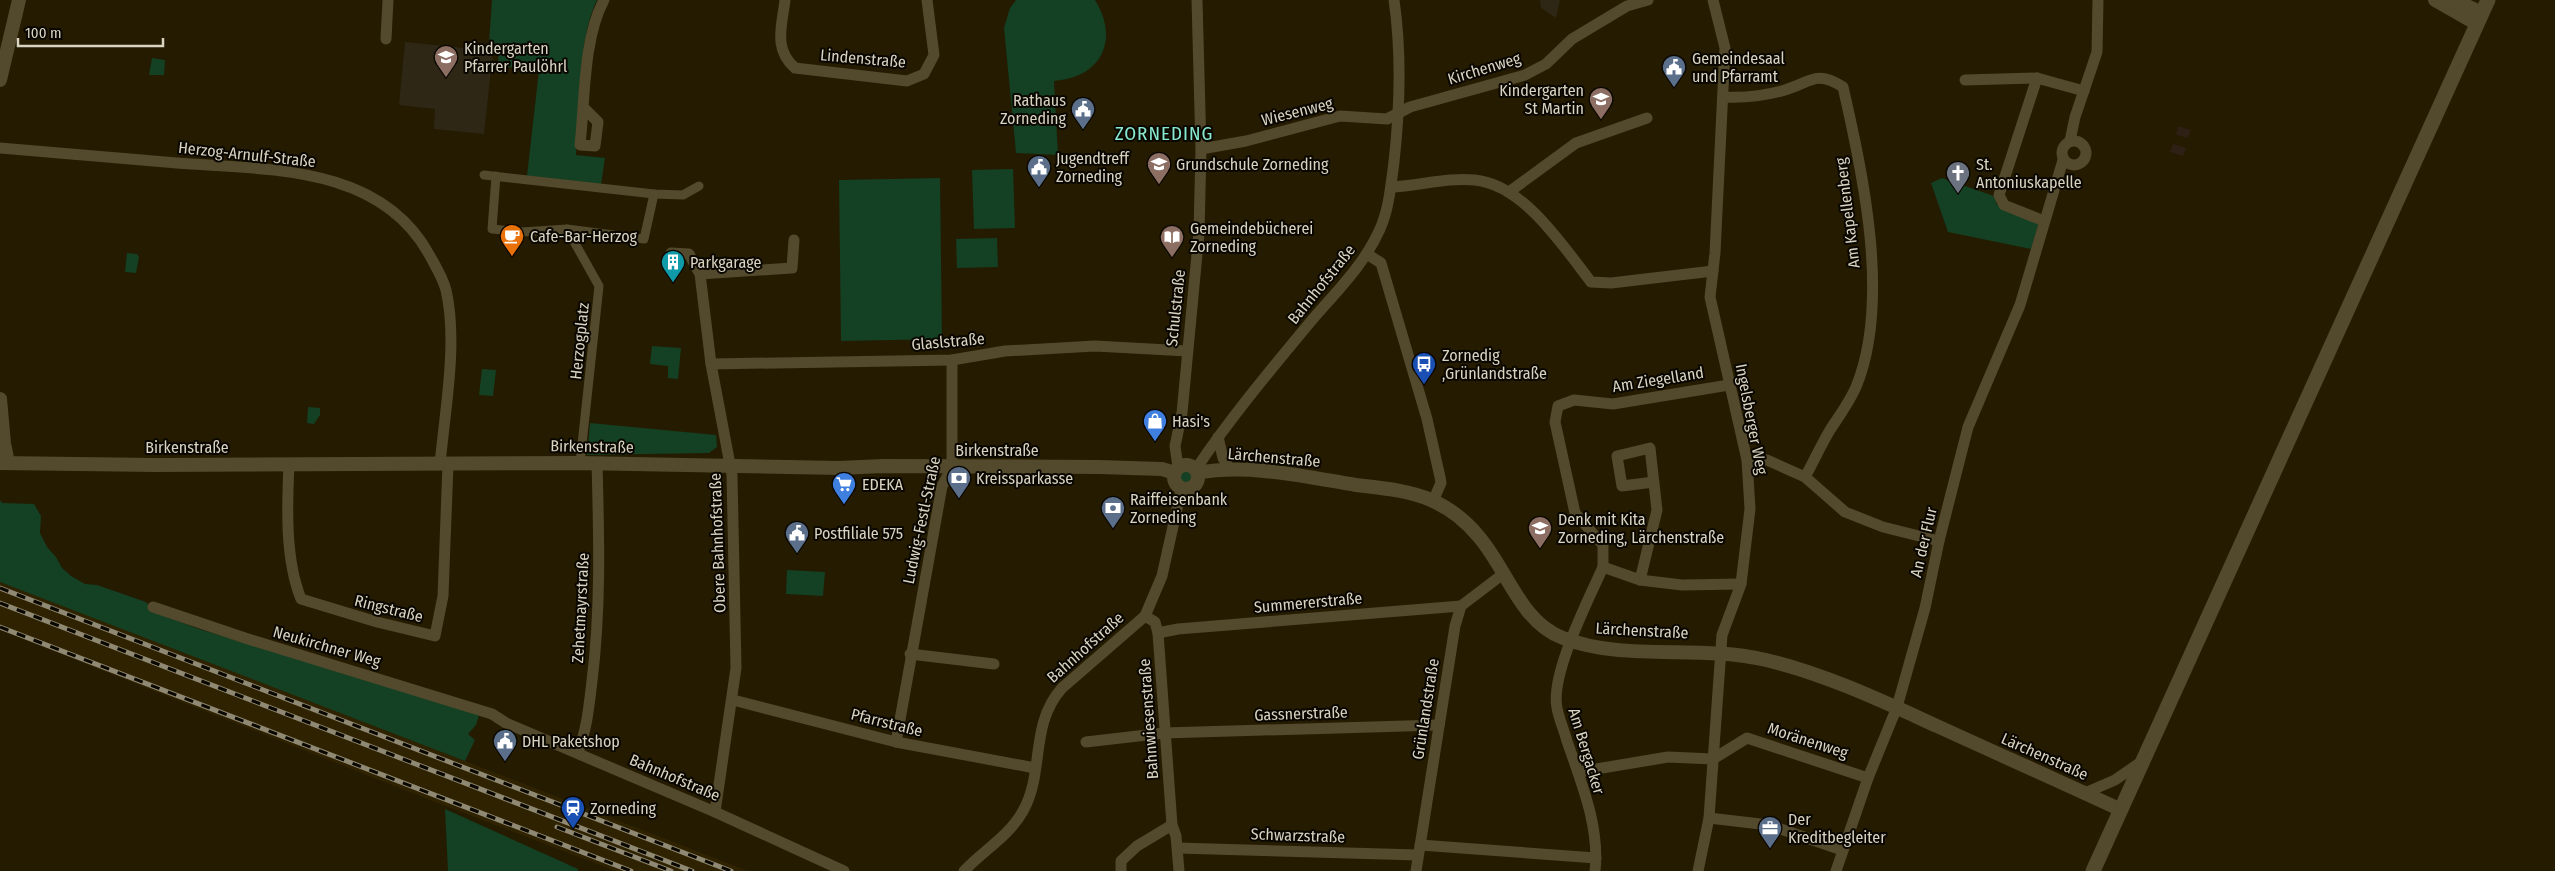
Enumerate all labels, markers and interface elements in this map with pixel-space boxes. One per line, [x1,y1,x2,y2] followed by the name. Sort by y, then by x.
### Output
[18,15,162,47] scale bar
[25,24,62,42] text: 100 m
[464,39,567,76] place label: Kindergarten Pfarrer Paulöhrl
[433,44,459,78] school or university icon: Kindergarten Pfarrer Paulöhrl
[819,45,907,72] street label: Lindenstraße
[1445,48,1523,89] street label: Kirchenweg
[1692,49,1785,86] place label: Gemeindesaal und Pfarramt
[1661,54,1687,88] public building icon: Gemeindesaal und Pfarramt
[1499,81,1584,118] place label: Kindergarten St Martin
[1588,86,1614,120] school or university icon: Kindergarten St Martin
[1000,91,1066,128] place label: Rathaus Zorneding
[1259,93,1335,130] street label: Wiesenweg
[1070,96,1096,130] public building icon: Rathaus Zorneding
[1115,122,1213,145] district label: ZORNEDING
[177,138,317,171] street label: Herzog-Arnulf-Straße
[1056,149,1130,186] place label: Jugendtreff Zorneding
[1146,151,1172,185] school or university icon: Grundschule Zorneding
[1026,154,1052,188] public building icon: Jugendtreff Zorneding
[1176,155,1329,174] place label: Grundschule Zorneding
[1976,155,2082,192] place label: St. Antoniuskapelle
[1831,156,1864,269] street label: Am Kapellenberg
[1945,160,1971,194] church icon: St. Antoniuskapelle
[1190,219,1313,256] place label: Gemeindebücherei Zorneding
[499,223,525,257] cafe icon: Cafe-Bar-Herzog
[1159,224,1185,258] library icon: Gemeindebücherei Zorneding
[530,227,638,246] place label: Cafe-Bar-Herzog
[1284,241,1359,328] street label: Bahnhofstraße
[660,249,686,283] building icon: Parkgarage
[690,253,761,272] place label: Parkgarage
[1162,269,1189,347] street label: Schulstraße
[566,302,593,380] street label: Herzogplatz
[911,329,986,354] street label: Glaslstraße
[1442,346,1547,383] place label: Zornedig ,Grünlandstraße
[1411,351,1437,385] bus stop icon: Zornedig ,Grünlandstraße
[1731,362,1772,477] street label: Ingelsberger Weg
[1611,363,1705,396] street label: Am Ziegelland
[1142,408,1168,442] shop icon: Hasi's
[1172,412,1210,431] place label: Hasi's
[550,436,634,457] street label: Birkenstraße
[145,438,229,457] street label: Birkenstraße
[955,441,1039,460] street label: Birkenstraße
[1227,444,1321,471] street label: Lärchenstraße
[899,455,944,586] street label: Ludwig-Festl-Straße
[946,465,972,499] bank icon: Kreissparkasse
[976,469,1073,488] place label: Kreissparkasse
[831,471,857,505] supermarket icon: EDEKA
[706,473,729,613] street label: Obere Bahnhofstraße
[862,475,904,494] place label: EDEKA
[1130,490,1228,527] place label: Raiffeisenbank Zorneding
[1100,495,1126,529] bank icon: Raiffeisenbank Zorneding
[1906,505,1941,579] street label: An der Flur
[1558,510,1724,547] place label: Denk mit Kita Zorneding, Lärchenstraße
[1527,515,1553,549] school or university icon: Denk mit Kita Zorneding, Lärchenstraße
[784,520,810,554] public building icon: Postfiliale 575
[814,524,903,543] place label: Postfiliale 575
[568,552,593,664] street label: Zehetmayrstraße
[1253,588,1363,617] street label: Summererstraße
[353,591,425,626] street label: Ringstraße
[1043,608,1128,687] street label: Bahnhofstraße
[1595,619,1689,642] street label: Lärchenstraße
[271,622,383,671] street label: Neukirchner Weg
[1408,657,1443,761] street label: Grünlandstraße
[1135,658,1162,780] street label: Bahnwiesenstraße
[1254,702,1348,725] street label: Gassnerstraße
[849,704,925,741] street label: Pfarrstraße
[1564,706,1609,797] street label: Am Bergacker
[1765,719,1851,763] street label: Moränenweg
[492,728,518,762] public building icon: DHL Paketshop
[1998,729,2091,784] street label: Lärchenstraße
[522,732,620,751] place label: DHL Paketshop
[627,750,723,805] street label: Bahnhofstraße
[560,795,586,829] station icon: Zorneding
[590,799,657,818] place label: Zorneding
[1788,810,1886,847] place label: Der Kreditbegleiter
[1757,815,1783,849] office icon: Der Kreditbegleiter
[1250,824,1346,847] street label: Schwarzstraße

